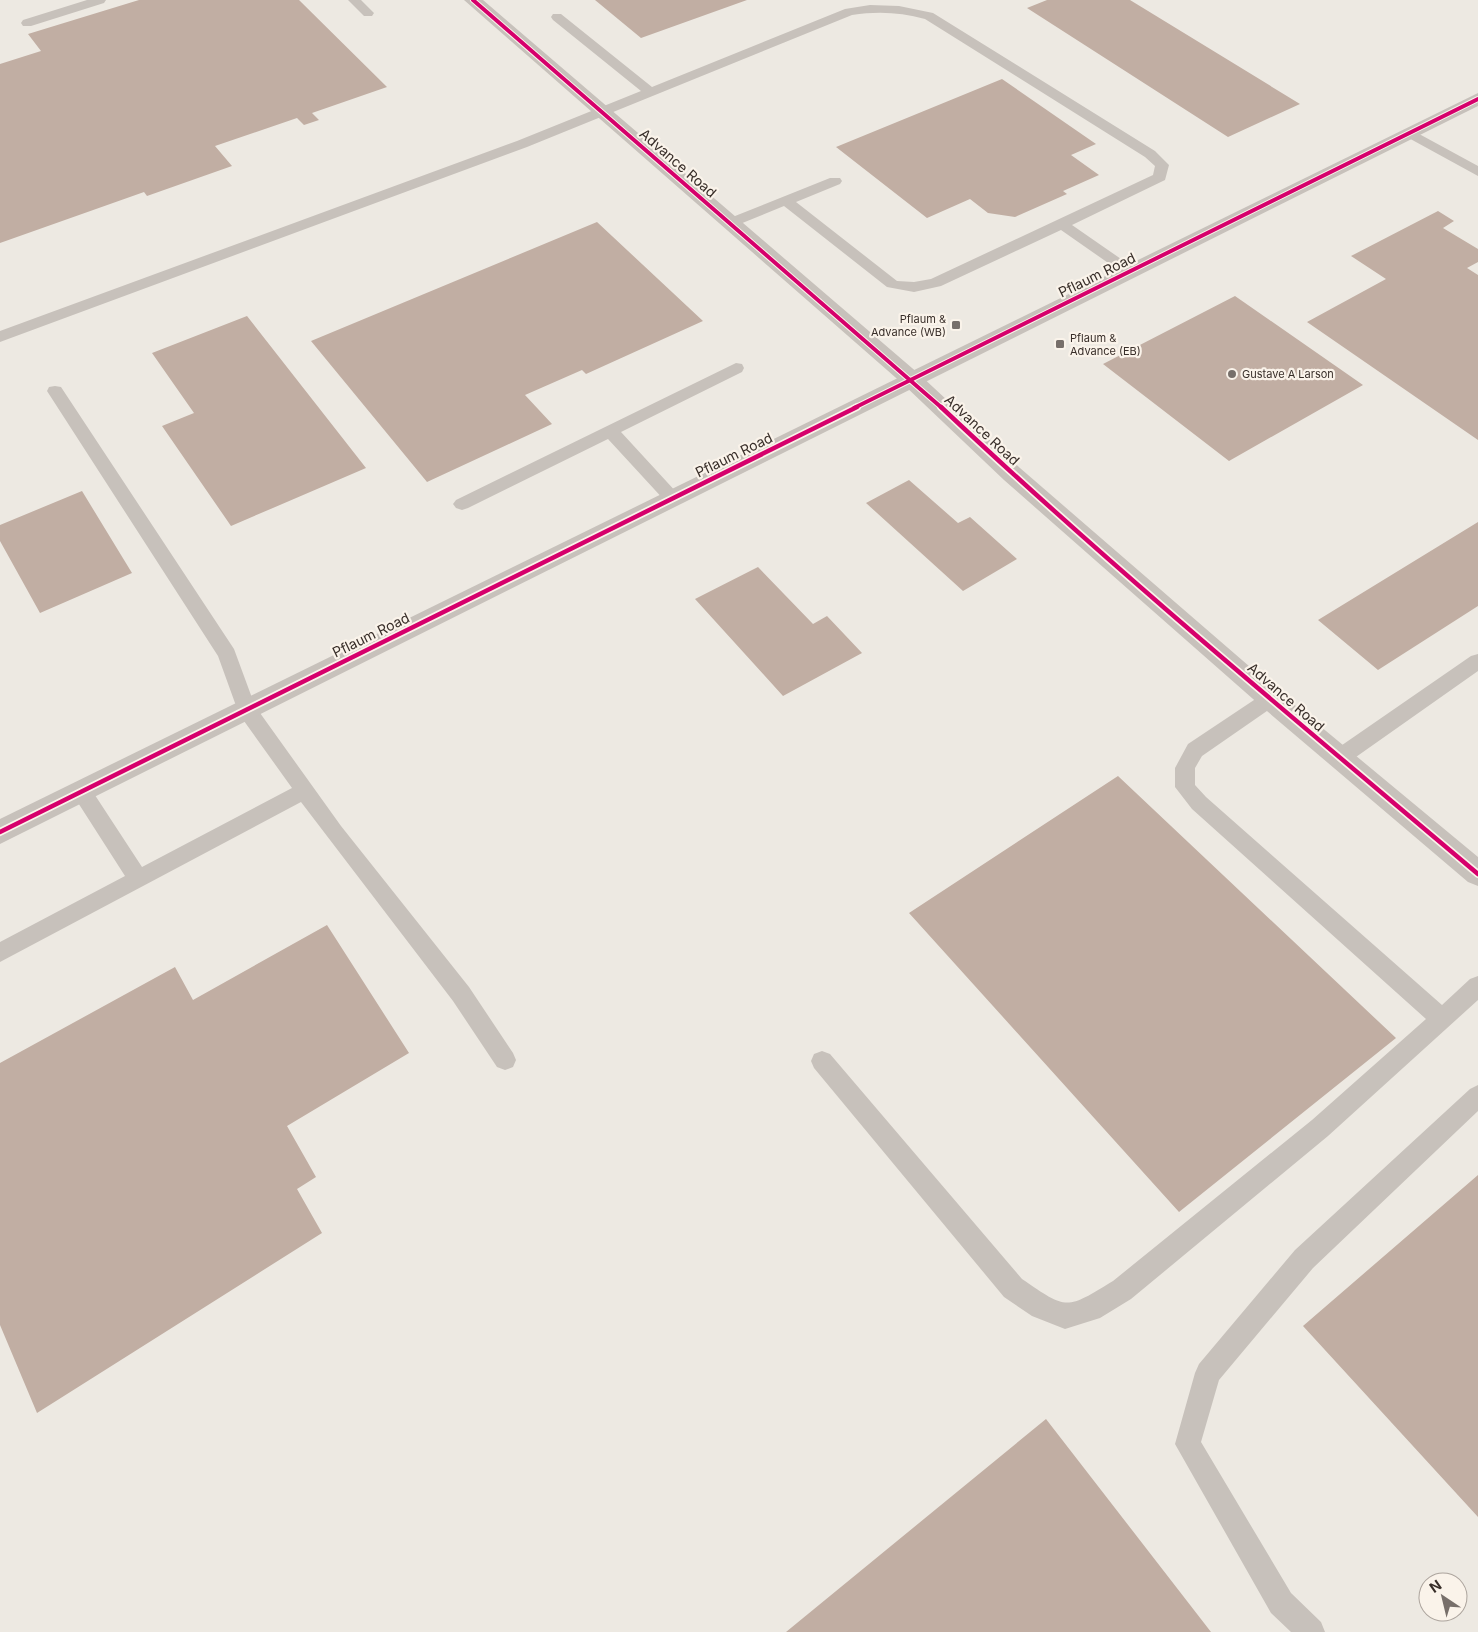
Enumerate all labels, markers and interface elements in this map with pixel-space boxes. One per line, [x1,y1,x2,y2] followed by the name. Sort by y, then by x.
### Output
[636,125,720,201] street label: Advance Road
[1055,249,1138,301] street label: Pflaum Road
[871,312,946,339] place label: Pflaum & Advance (WB)
[950,319,962,331] marker: Pflaum & Advance (WB)
[1070,331,1141,358] place label: Pflaum & Advance (EB)
[1054,338,1066,350] marker: Pflaum & Advance (EB)
[1242,367,1334,381] place label: Gustave A Larson
[1226,368,1238,380] marker: Gustave A Larson
[941,391,1023,469] street label: Advance Road
[692,429,775,481] street label: Pflaum Road
[329,609,412,661] street label: Pflaum Road
[1244,659,1328,735] street label: Advance Road
[1418,1572,1468,1622] north arrow
[1426,1576,1445,1596] text: N

